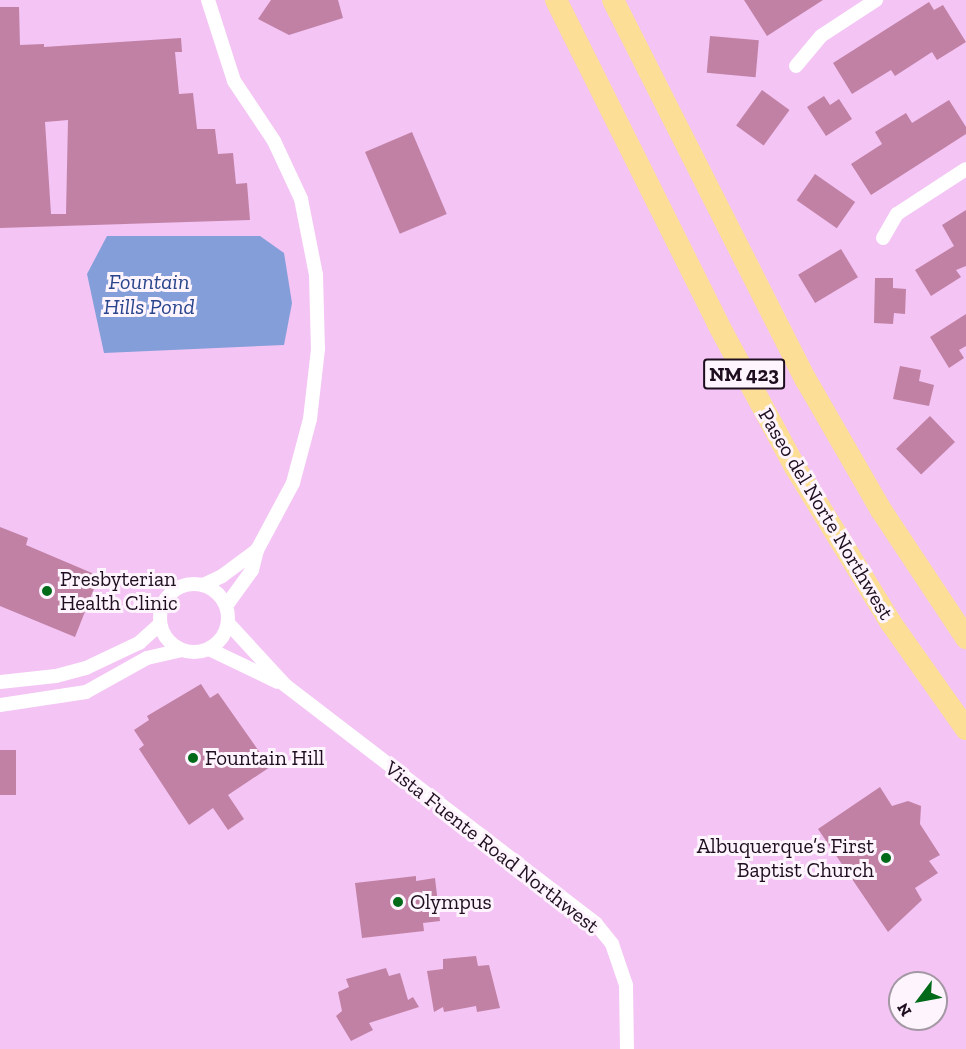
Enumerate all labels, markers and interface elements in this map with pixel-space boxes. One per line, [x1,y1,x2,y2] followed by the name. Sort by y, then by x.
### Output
[103,268,195,320] water label: Fountain Hills Pond
[702,357,786,391] road number: NM 423
[753,404,899,624] street label: Paseo del Norte Northwest
[60,566,178,616] place label: Presbyterian Health Clinic
[38,582,56,600] marker: Presbyterian Health Clinic
[205,745,324,771] place label: Fountain Hill
[186,751,200,765] marker: Fountain Hill
[380,755,604,939] street label: Vista Fuente Road Northwest
[697,833,874,883] place label: Albuquerque’s First Baptist Church
[879,851,893,865] marker: Albuquerque’s First Baptist Church
[410,889,492,915] place label: Olympus
[391,895,405,909] marker: Olympus
[888,971,948,1031] north arrow
[893,1000,915,1020] text: N

